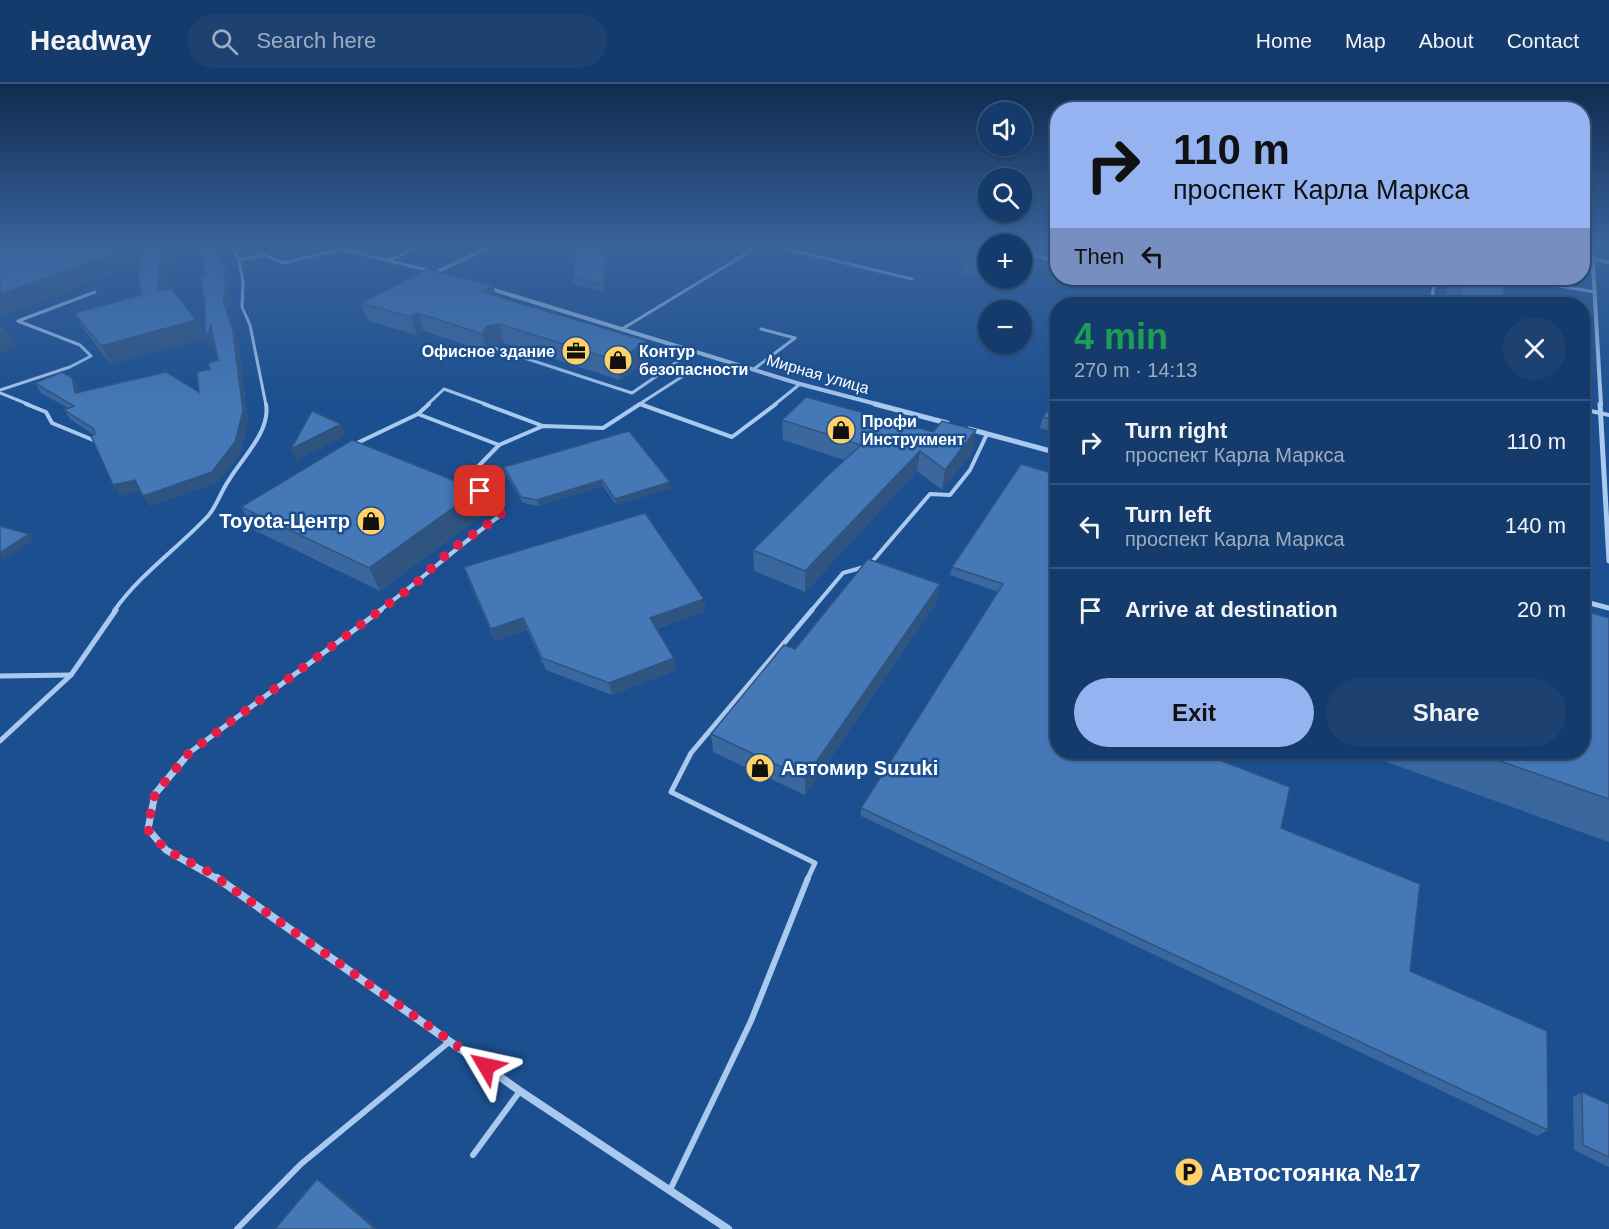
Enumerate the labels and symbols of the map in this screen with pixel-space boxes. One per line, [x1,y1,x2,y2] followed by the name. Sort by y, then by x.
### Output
[560,335,592,367] office icon: Офисное здание
[422,343,555,360] place label: Офисное здание
[639,343,748,378] place label: Контур безопасности
[602,344,634,376] shop icon: Контур безопасности
[765,351,871,397] street label: Мирная улица
[862,413,965,448] place label: Профи Инструкмент
[825,414,857,446] shop icon: Профи Инструкмент
[454,465,505,516] pin
[355,505,387,537] shop icon: Toyota-Центр
[219,510,350,532] place label: Toyota-Центр
[744,752,776,784] shop icon: Автомир Suzuki
[781,757,938,779] place label: Автомир Suzuki
[454,1034,518,1098] position arrow
[1173,1156,1205,1188] parking icon: Автостоянка №17
[1210,1159,1421,1186] place label: Автостоянка №17

